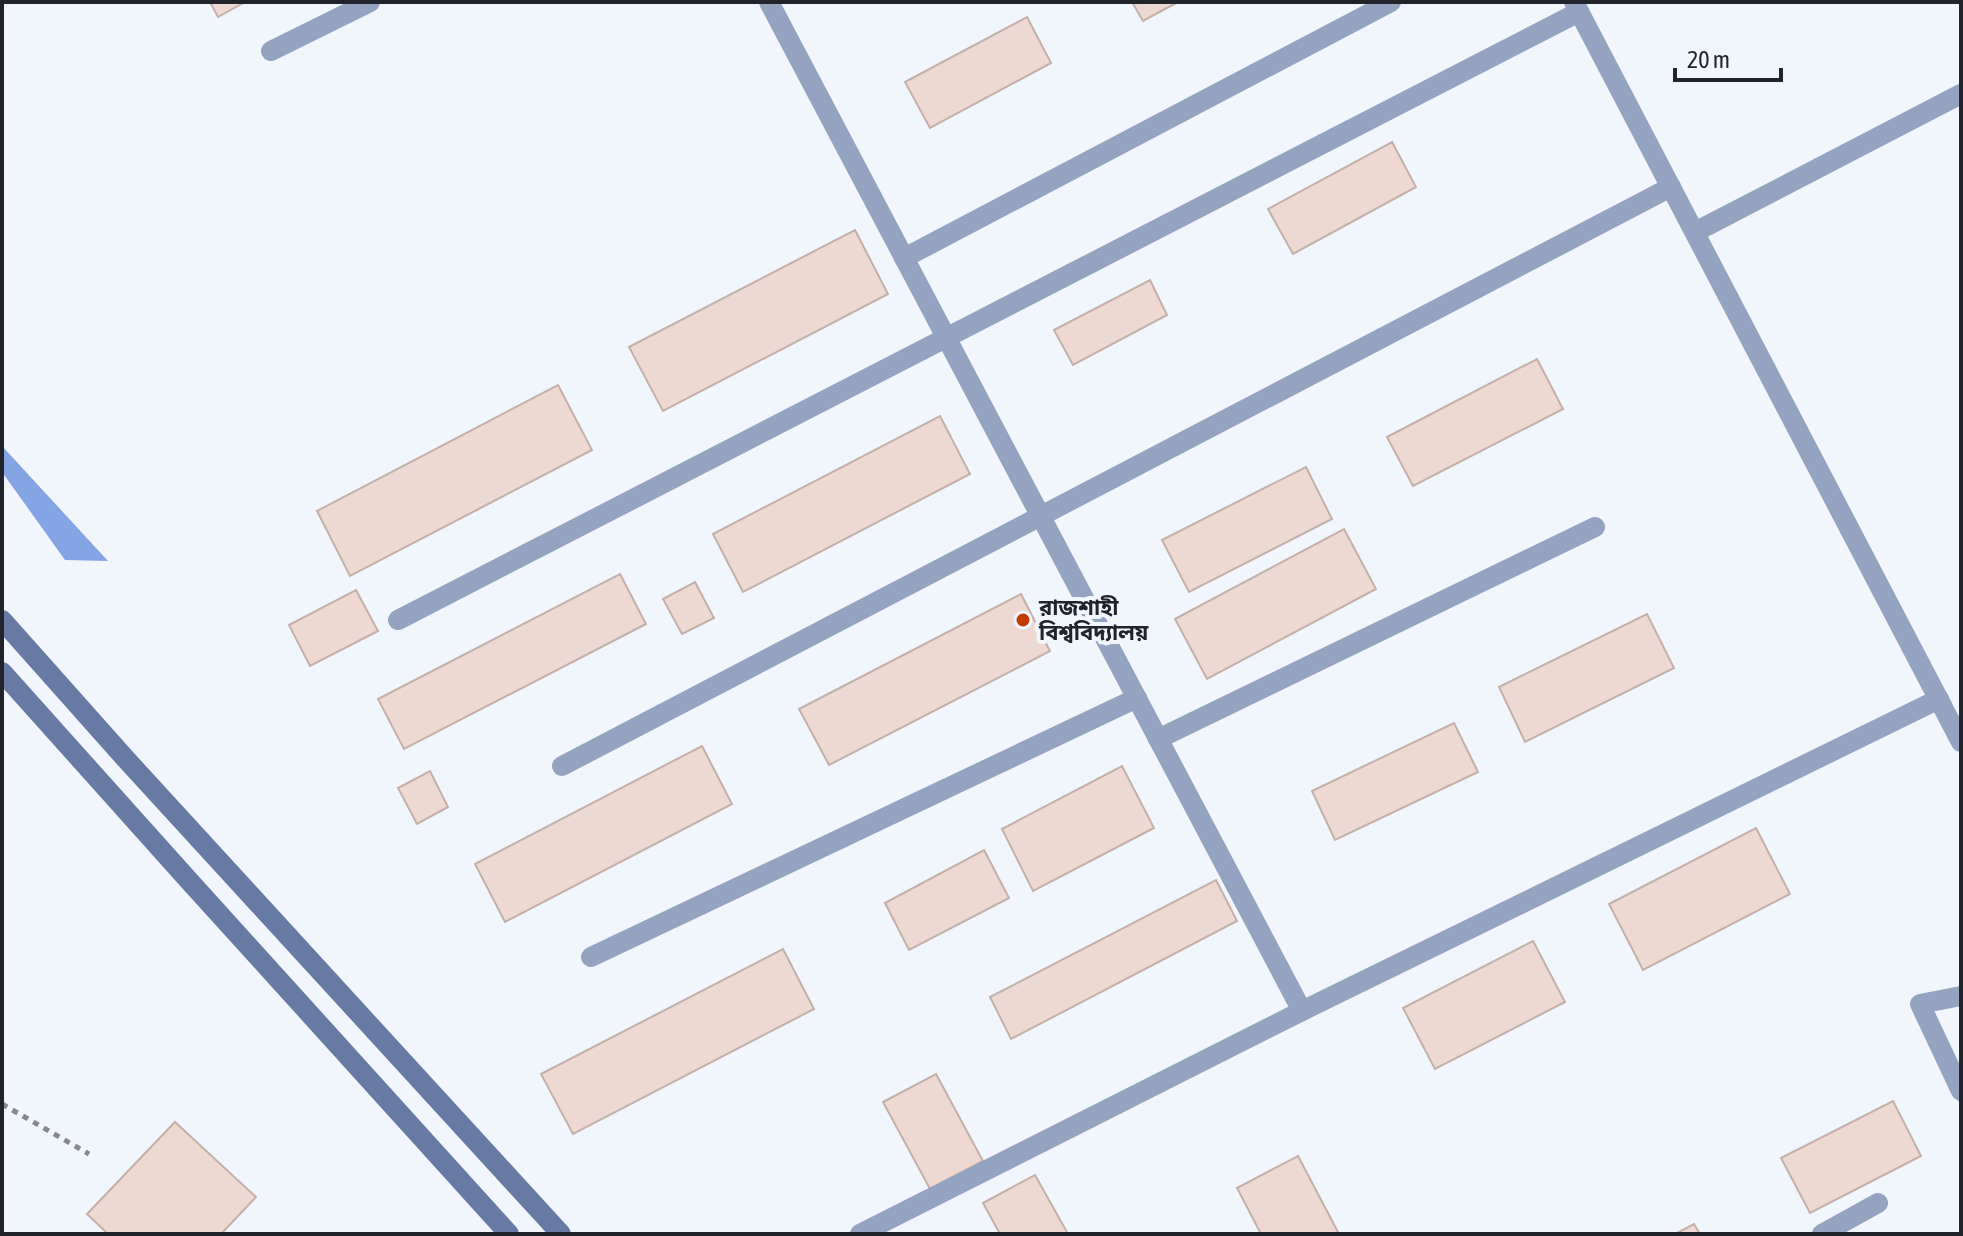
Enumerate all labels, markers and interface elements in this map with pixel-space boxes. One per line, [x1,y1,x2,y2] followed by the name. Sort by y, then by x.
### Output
[1675,32,1781,82] scale bar
[1687,46,1730,73] text: 20 m
[1038,594,1149,645] place label: রাজশাহী বিশ্ববিদ্যালয়
[1014,611,1032,629] marker: রাজশাহী বিশ্ববিদ্যালয়

